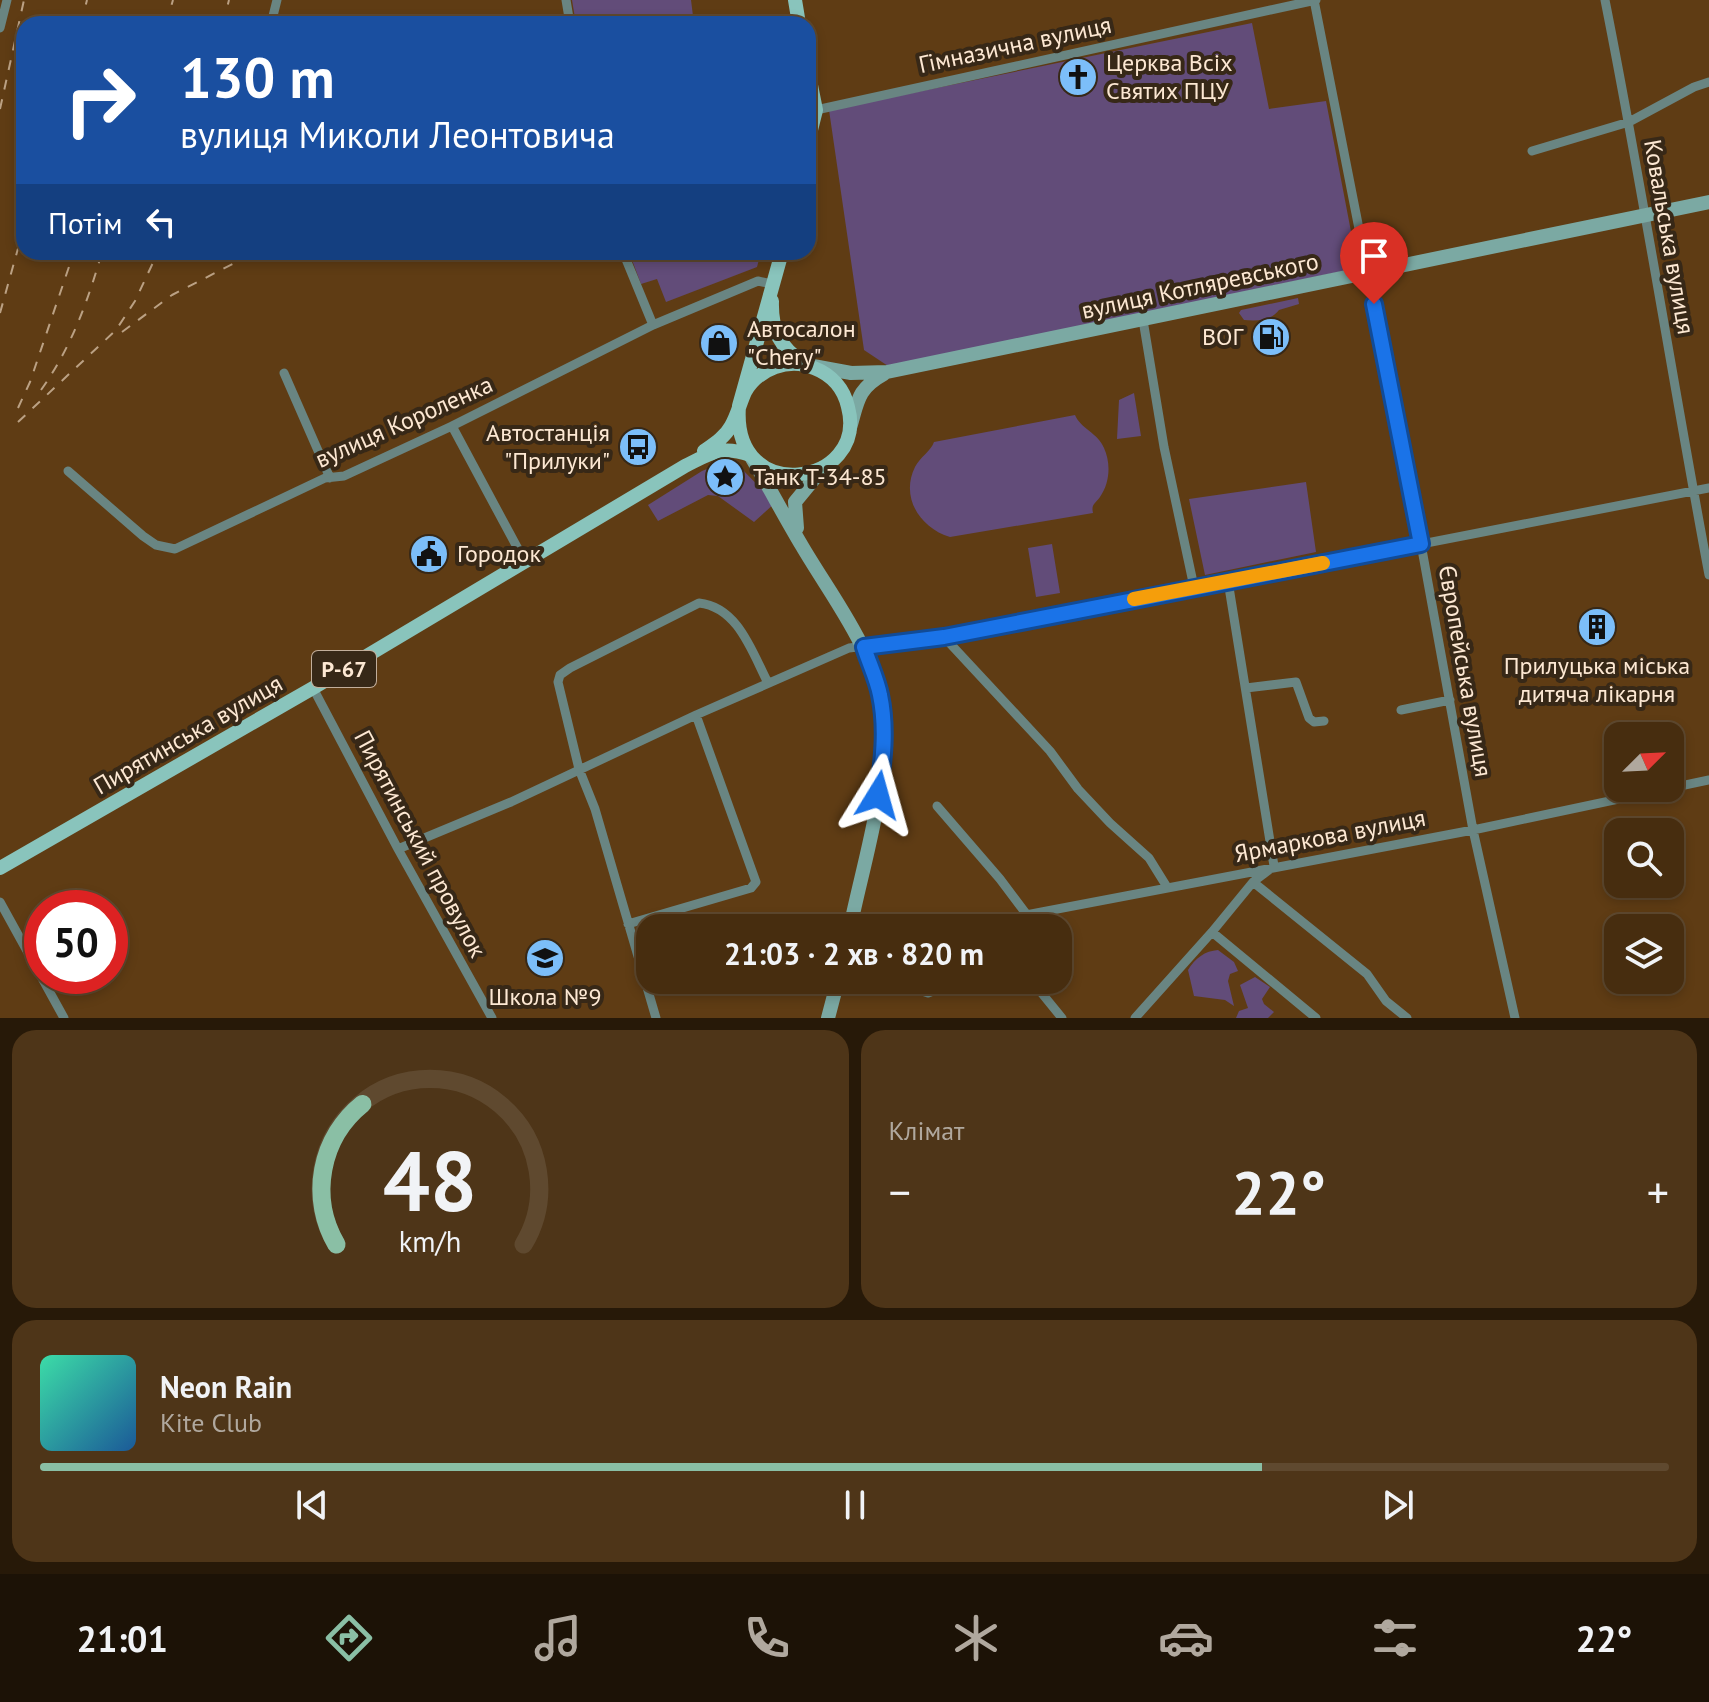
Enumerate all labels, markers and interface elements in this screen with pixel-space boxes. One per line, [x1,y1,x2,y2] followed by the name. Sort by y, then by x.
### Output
[916,9,1114,80] street label: Гімназична вулиця
[180,41,335,113] text: 130 m
[1106,47,1233,106] place label: Церква Всіх Святих ПЦУ
[48,48,152,152] icon: right
[1057,56,1099,98] church icon: Церква Всіх Святих ПЦУ
[180,111,615,158] text: вулиця Миколи Леонтовича
[1637,137,1702,337] street label: Ковальська вулиця
[139,200,183,244] icon: left
[48,203,123,242] text: Потім
[1340,222,1408,304] pin
[1352,234,1396,278] icon: arrive
[1079,245,1321,326] street label: вулиця Котляревського
[747,313,856,372] place label: Автосалон "Chery"
[1250,316,1292,358] fuel station icon: ВОГ
[1202,321,1244,352] place label: ВОГ
[698,322,740,364] shop icon: Автосалон "Chery"
[310,368,497,475] street label: вулиця Короленка
[486,417,610,476] place label: Автостанція "Прилуки"
[617,426,659,468] bus stop icon: Автостанція "Прилуки"
[704,456,746,498] place icon: Танк Т-34-85
[753,461,887,492] place label: Танк Т-34-85
[408,533,450,575] public building icon: Городок
[457,538,541,569] place label: Городок
[1432,563,1499,779] street label: Європейська вулиця
[1576,606,1618,648] building icon: Прилуцька міська дитяча лікарня
[1504,650,1690,709] place label: Прилуцька міська дитяча лікарня
[312,651,376,687] road number: Р-67
[88,668,288,801] street label: Пирятинська вулиця
[1604,722,1684,802] north arrow
[1604,722,1684,994] map controls
[347,725,494,963] street label: Пирятинський провулок
[836,753,920,837] position arrow
[1232,802,1428,869] street label: Ярмаркова вулиця
[1604,818,1684,898] button: search
[24,890,128,994] speed limit sign: 50
[1604,914,1684,994] button: layers
[724,934,984,973] text: 21:03 · 2 хв · 820 m
[524,937,566,979] school or university icon: Школа №9
[489,981,602,1012] place label: Школа №9
[889,1114,964,1147] text: Клімат
[383,1126,477,1234] text: 48
[1232,1153,1326,1231] text: 22°
[889,1163,911,1220] text: −
[1647,1163,1669,1220] text: +
[399,1223,462,1260] text: km/h
[160,1367,292,1406] text: Neon Rain
[160,1406,262,1439] text: Kite Club
[290,1483,334,1527] icon: previous
[833,1483,877,1527] icon: pause
[1376,1483,1420,1527] icon: next
[321,1610,377,1666] icon: directions
[530,1610,586,1666] icon: music
[739,1610,795,1666] icon: phone
[948,1610,1004,1666] icon: climate
[1158,1610,1214,1666] icon: car
[1367,1610,1423,1666] icon: filters
[77,1615,168,1662] text: 21:01
[1576,1615,1632,1662] text: 22°

